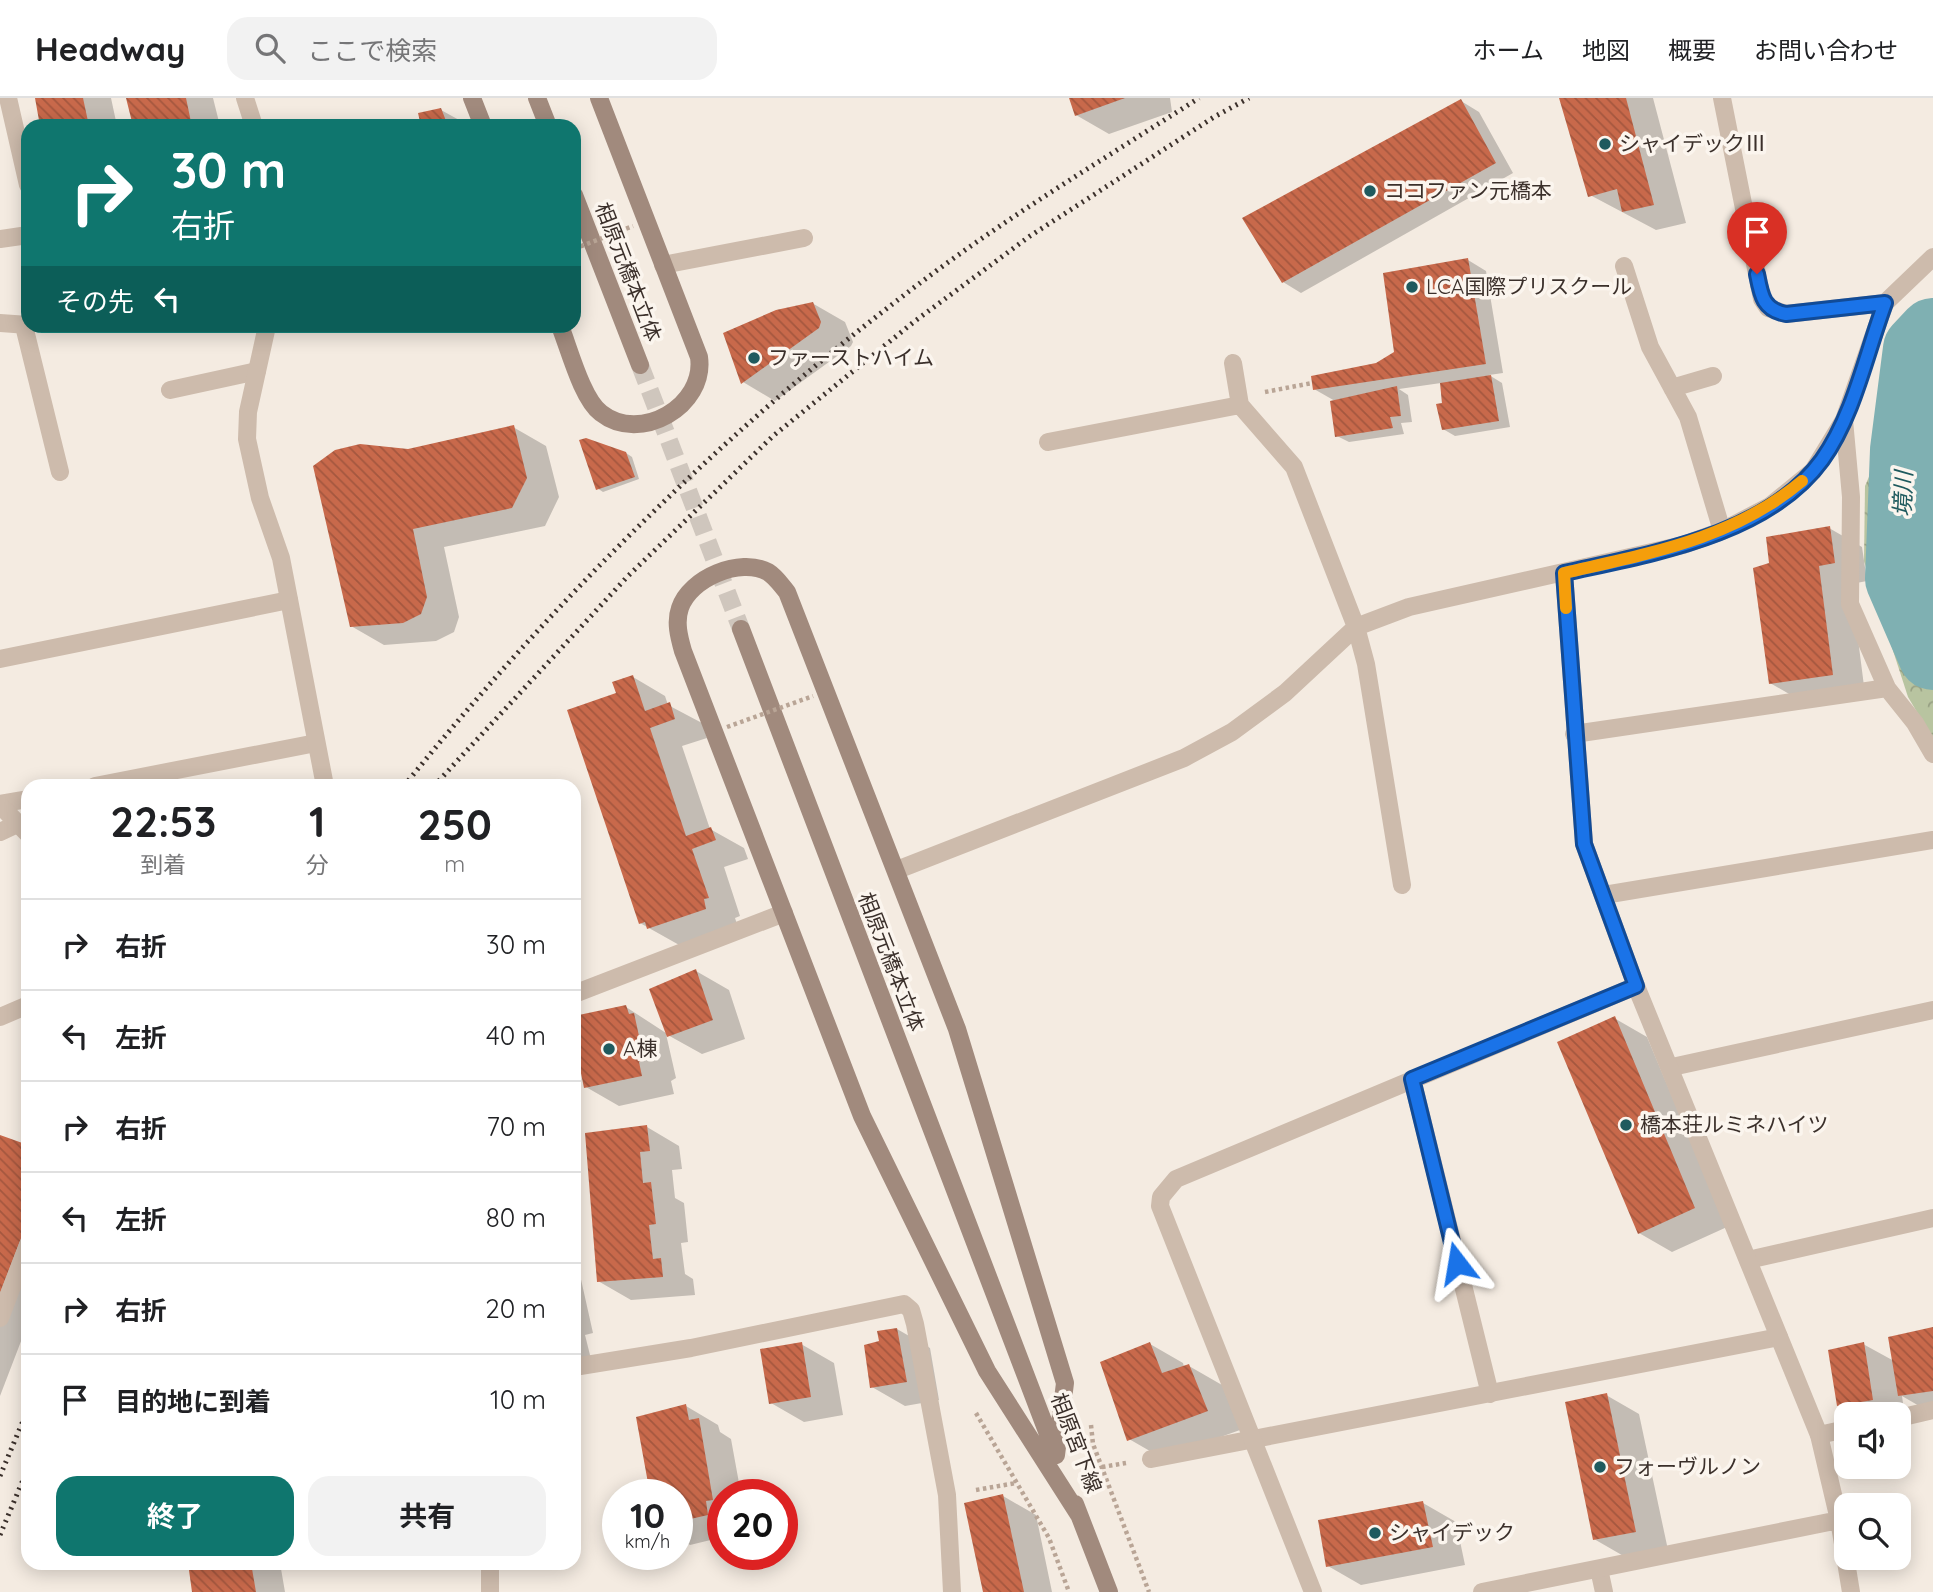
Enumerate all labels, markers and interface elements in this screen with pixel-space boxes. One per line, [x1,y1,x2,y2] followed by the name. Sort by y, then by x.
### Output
[227,17,717,80] search box
[35,28,185,69] text: Headway
[251,29,289,67] icon: search
[307,34,437,67] text: ここで検索
[1473,35,1544,65] text: ホーム
[1582,35,1630,65] text: 地図
[1668,35,1716,65] text: 概要
[1754,35,1898,65] text: お問い合わせ
[1619,130,1766,156] place label: シャイデックⅢ
[1597,136,1613,152] marker: シャイデックⅢ
[171,139,286,200] text: 30 m
[56,147,147,238] icon: right
[1384,177,1552,203] place label: ココファン元橋本
[1362,183,1378,199] marker: ココファン元橋本
[590,198,667,345] street label: 相原元橋本立体
[1727,202,1787,274] pin
[171,205,235,245] text: 右折
[1738,213,1776,251] icon: arrive
[1426,273,1632,299] place label: LCA国際プリスクール
[1404,279,1420,295] marker: LCA国際プリスクール
[148,280,186,318] icon: left
[56,285,134,318] text: その先
[768,344,934,370] place label: ファーストハイム
[746,350,762,366] marker: ファーストハイム
[1887,467,1918,517] water label: 境川
[110,795,216,848] text: 22:53
[309,795,325,848] text: 1
[418,798,492,851] text: 250
[444,849,465,878] text: m
[140,850,186,879] text: 到着
[306,850,329,879] text: 分
[853,888,930,1035] street label: 相原元橋本立体
[56,926,94,964] icon: right
[486,928,546,961] text: 30 m
[115,930,167,963] text: 右折
[56,1017,94,1055] icon: left
[486,1019,546,1052] text: 40 m
[115,1021,167,1054] text: 左折
[623,1035,658,1061] place label: A棟
[601,1041,617,1057] marker: A棟
[56,1108,94,1146] icon: right
[486,1110,546,1143] text: 70 m
[1640,1111,1829,1137] place label: 橋本荘ルミネハイツ
[115,1112,167,1145] text: 右折
[1618,1117,1634,1133] marker: 橋本荘ルミネハイツ
[56,1199,94,1237] icon: left
[486,1201,546,1234] text: 80 m
[115,1203,167,1236] text: 左折
[1420,1226,1494,1300] position arrow
[56,1290,94,1328] icon: right
[485,1292,546,1325] text: 20 m
[115,1294,167,1327] text: 右折
[56,1381,94,1419] icon: arrive
[490,1383,546,1416] text: 10 m
[115,1385,271,1418] text: 目的地に到着
[1046,1389,1108,1496] street label: 相原宮下線
[1834,1402,1911,1570] map controls
[1834,1402,1911,1479] button: sound
[1614,1453,1761,1479] place label: フォーヴルノン
[1592,1459,1608,1475] marker: フォーヴルノン
[56,1476,294,1556] button: 終了
[308,1476,546,1556] button: 共有
[707,1479,798,1570] speed limit sign: 20
[630,1493,665,1537] text: 10
[1834,1493,1911,1570] button: search
[1389,1519,1515,1545] place label: シャイデック
[1367,1525,1383,1541] marker: シャイデック
[625,1530,670,1553] text: km/h

